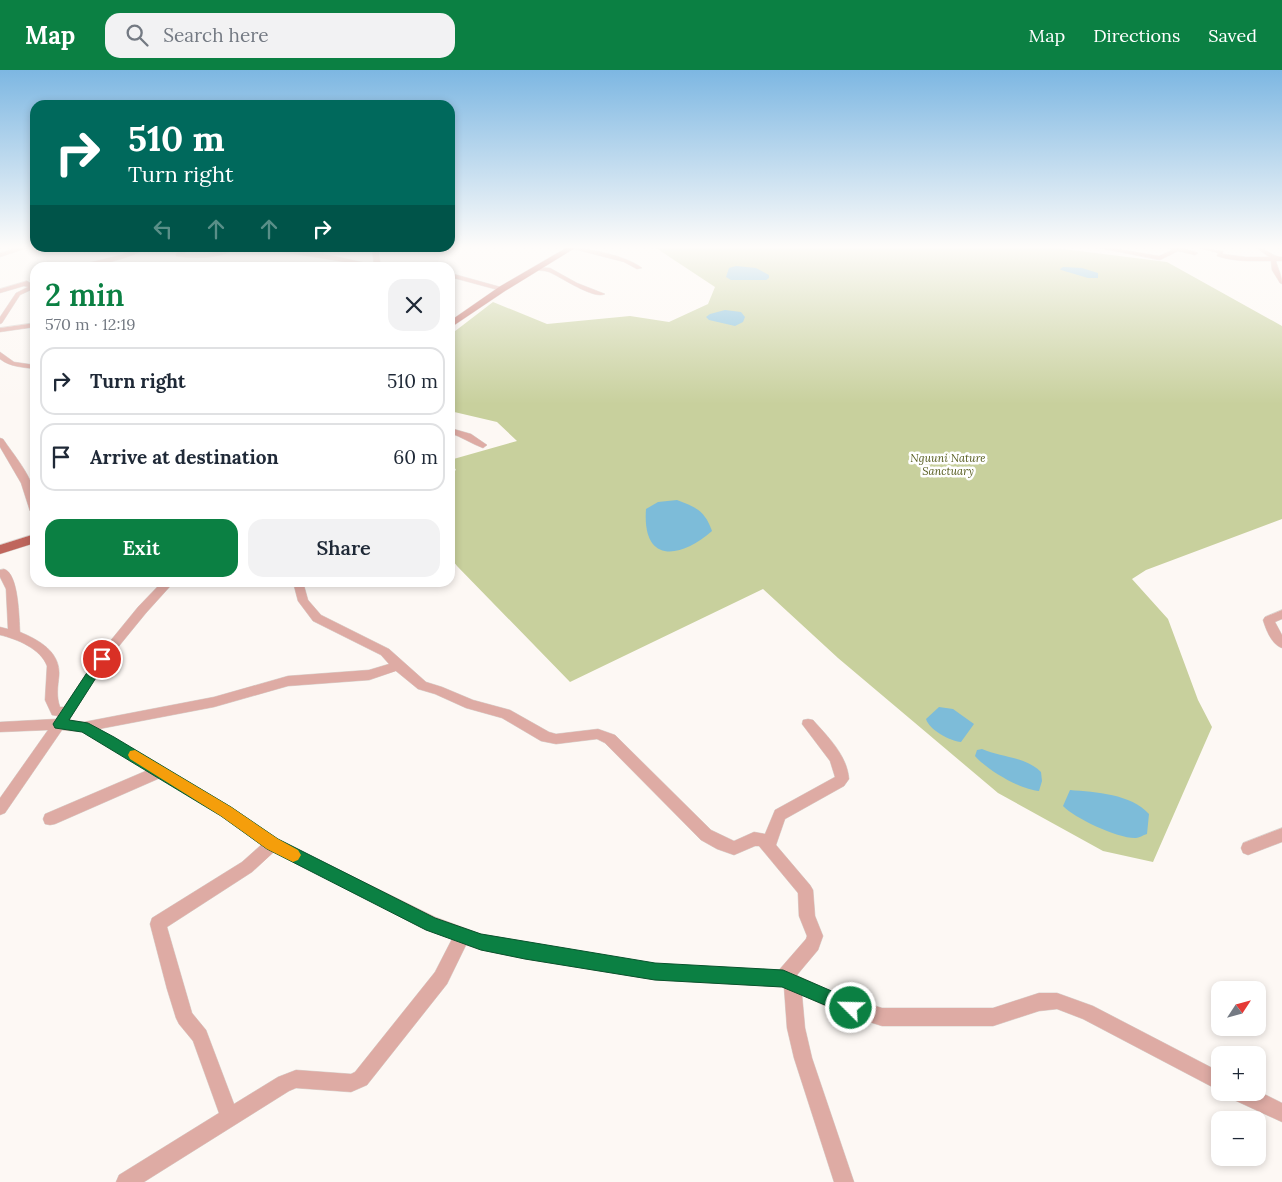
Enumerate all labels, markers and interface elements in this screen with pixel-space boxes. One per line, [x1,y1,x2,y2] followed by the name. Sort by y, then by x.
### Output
[105,13,455,58] search box
[25,20,75,51] text: Map
[123,21,151,49] icon: search
[163,23,269,47] text: Search here
[1029,24,1065,47] text: Map
[1093,24,1180,47] text: Directions
[1208,24,1257,47] text: Saved
[128,116,225,161] text: 510 m
[45,120,110,185] icon: right
[128,160,233,188] text: Turn right
[149,215,177,243] icon: left
[202,215,230,243] icon: ahead
[255,215,283,243] icon: ahead
[308,215,336,243] icon: right
[45,276,124,314] text: 2 min
[388,279,440,331] button: close
[45,314,135,334] text: 570 m · 12:19
[47,367,75,395] icon: right
[90,369,186,393] text: Turn right
[387,369,438,393] text: 510 m
[47,443,75,471] icon: arrive
[90,445,279,469] text: Arrive at destination
[393,445,438,469] text: 60 m
[910,451,986,478] park label: Nguuni Nature Sanctuary
[45,519,238,577] button: Exit
[248,519,440,577] button: Share
[81,638,123,680] pin
[88,645,116,673] icon: arrive
[824,981,876,1033] position arrow
[1211,981,1266,1036] north arrow
[1211,981,1266,1166] map controls
[1211,1046,1266,1101] button: +
[1211,1111,1266,1166] button: −

